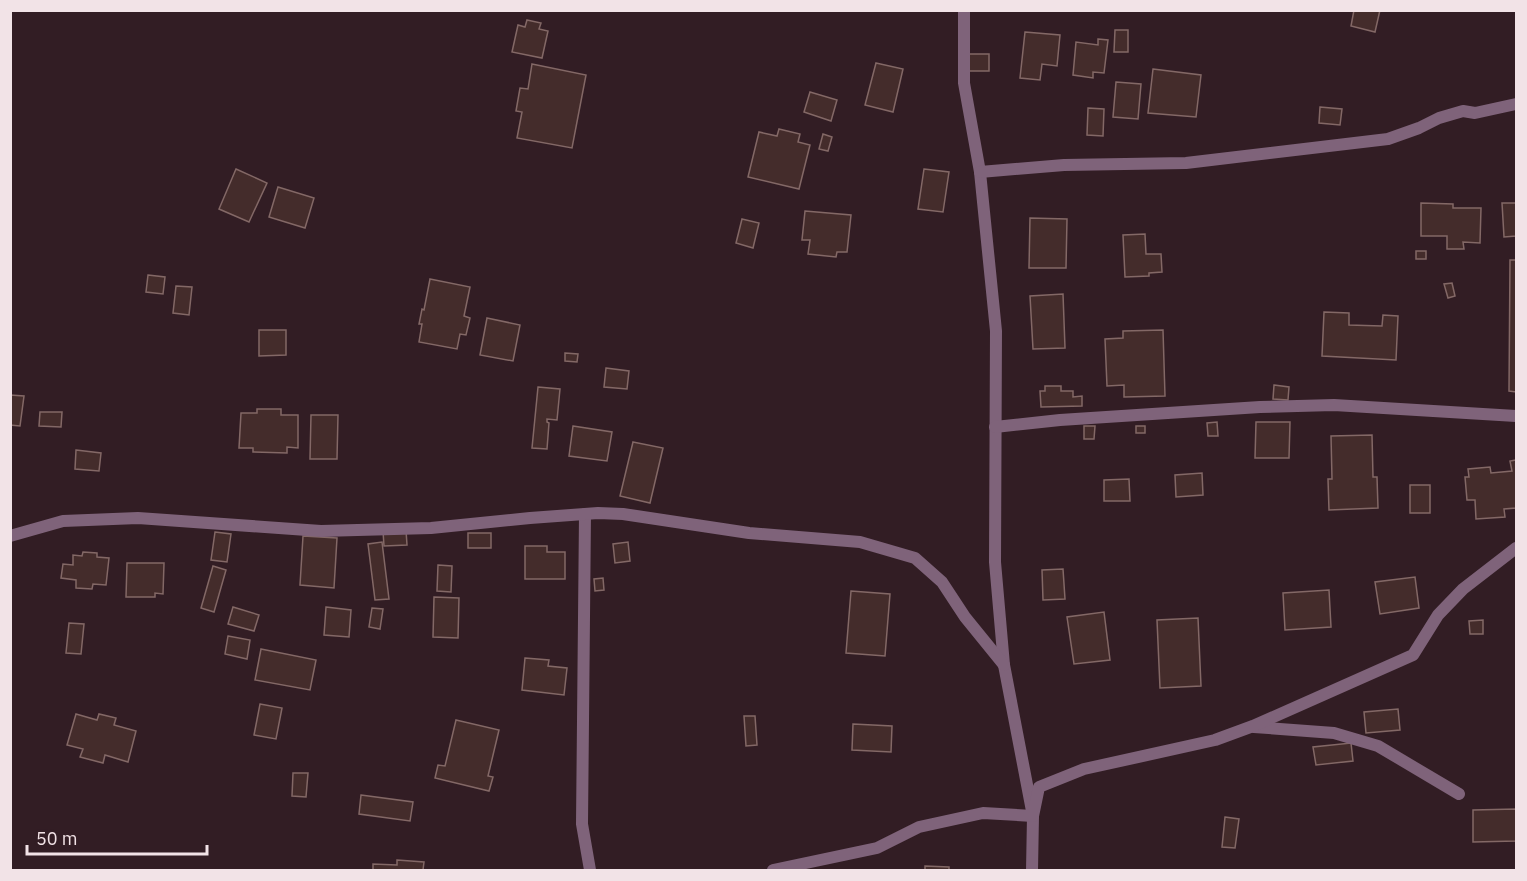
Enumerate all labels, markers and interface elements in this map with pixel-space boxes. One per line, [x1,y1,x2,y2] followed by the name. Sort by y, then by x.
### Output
[27,818,207,856] scale bar
[36,827,78,850] text: 50 m

